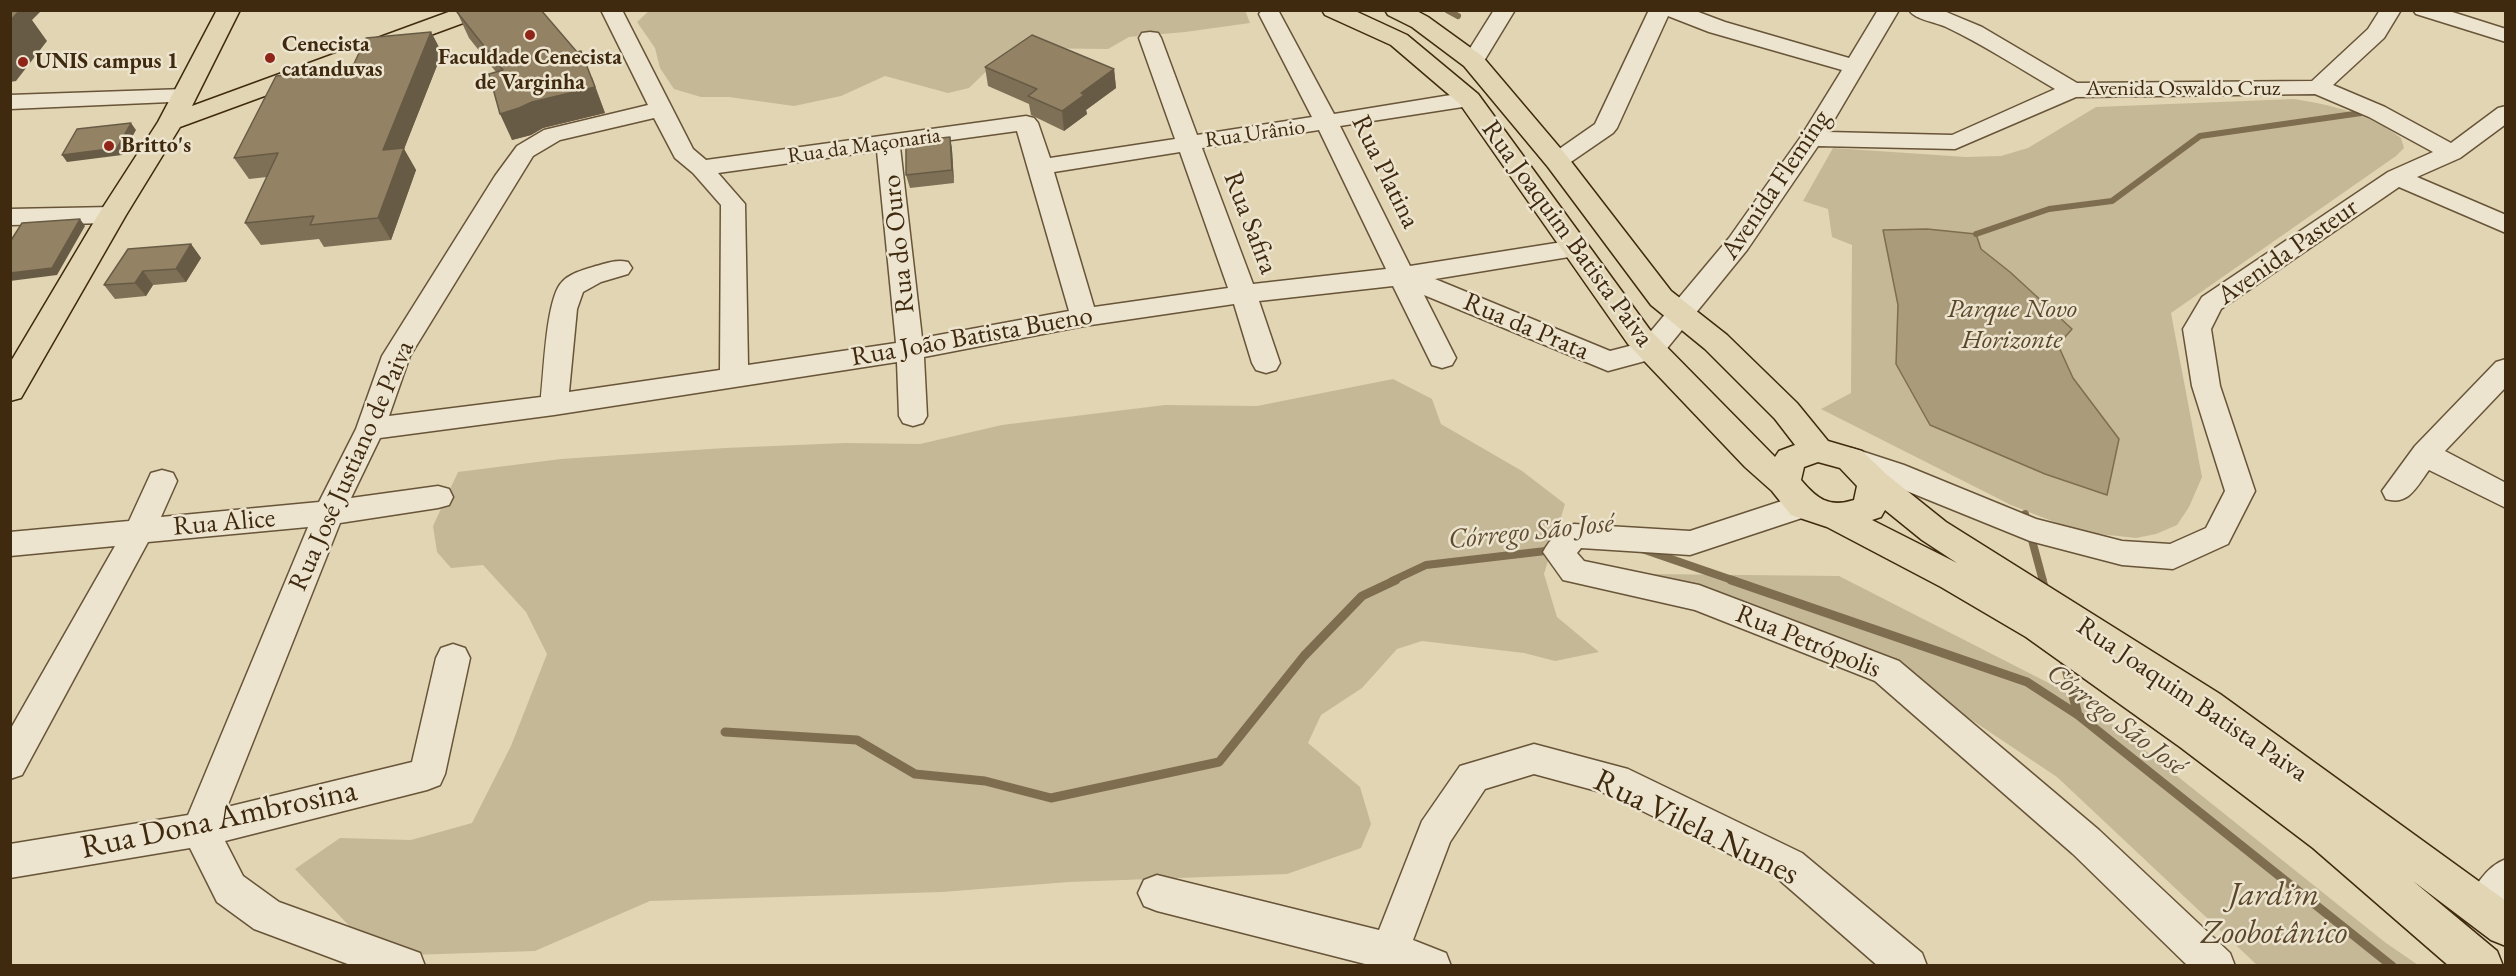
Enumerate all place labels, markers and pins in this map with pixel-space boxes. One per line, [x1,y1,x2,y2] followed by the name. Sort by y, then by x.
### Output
[523,28,537,42] marker: Faculdade Cenecista de Varginha
[282,32,382,84] place label: Cenecista catanduvas
[438,45,622,96] place label: Faculdade Cenecista de Varginha
[35,49,178,75] place label: UNIS campus 1
[263,51,277,65] marker: Cenecista catanduvas
[16,55,30,69] marker: UNIS campus 1
[121,133,191,159] place label: Britto's
[102,139,116,153] marker: Britto's

